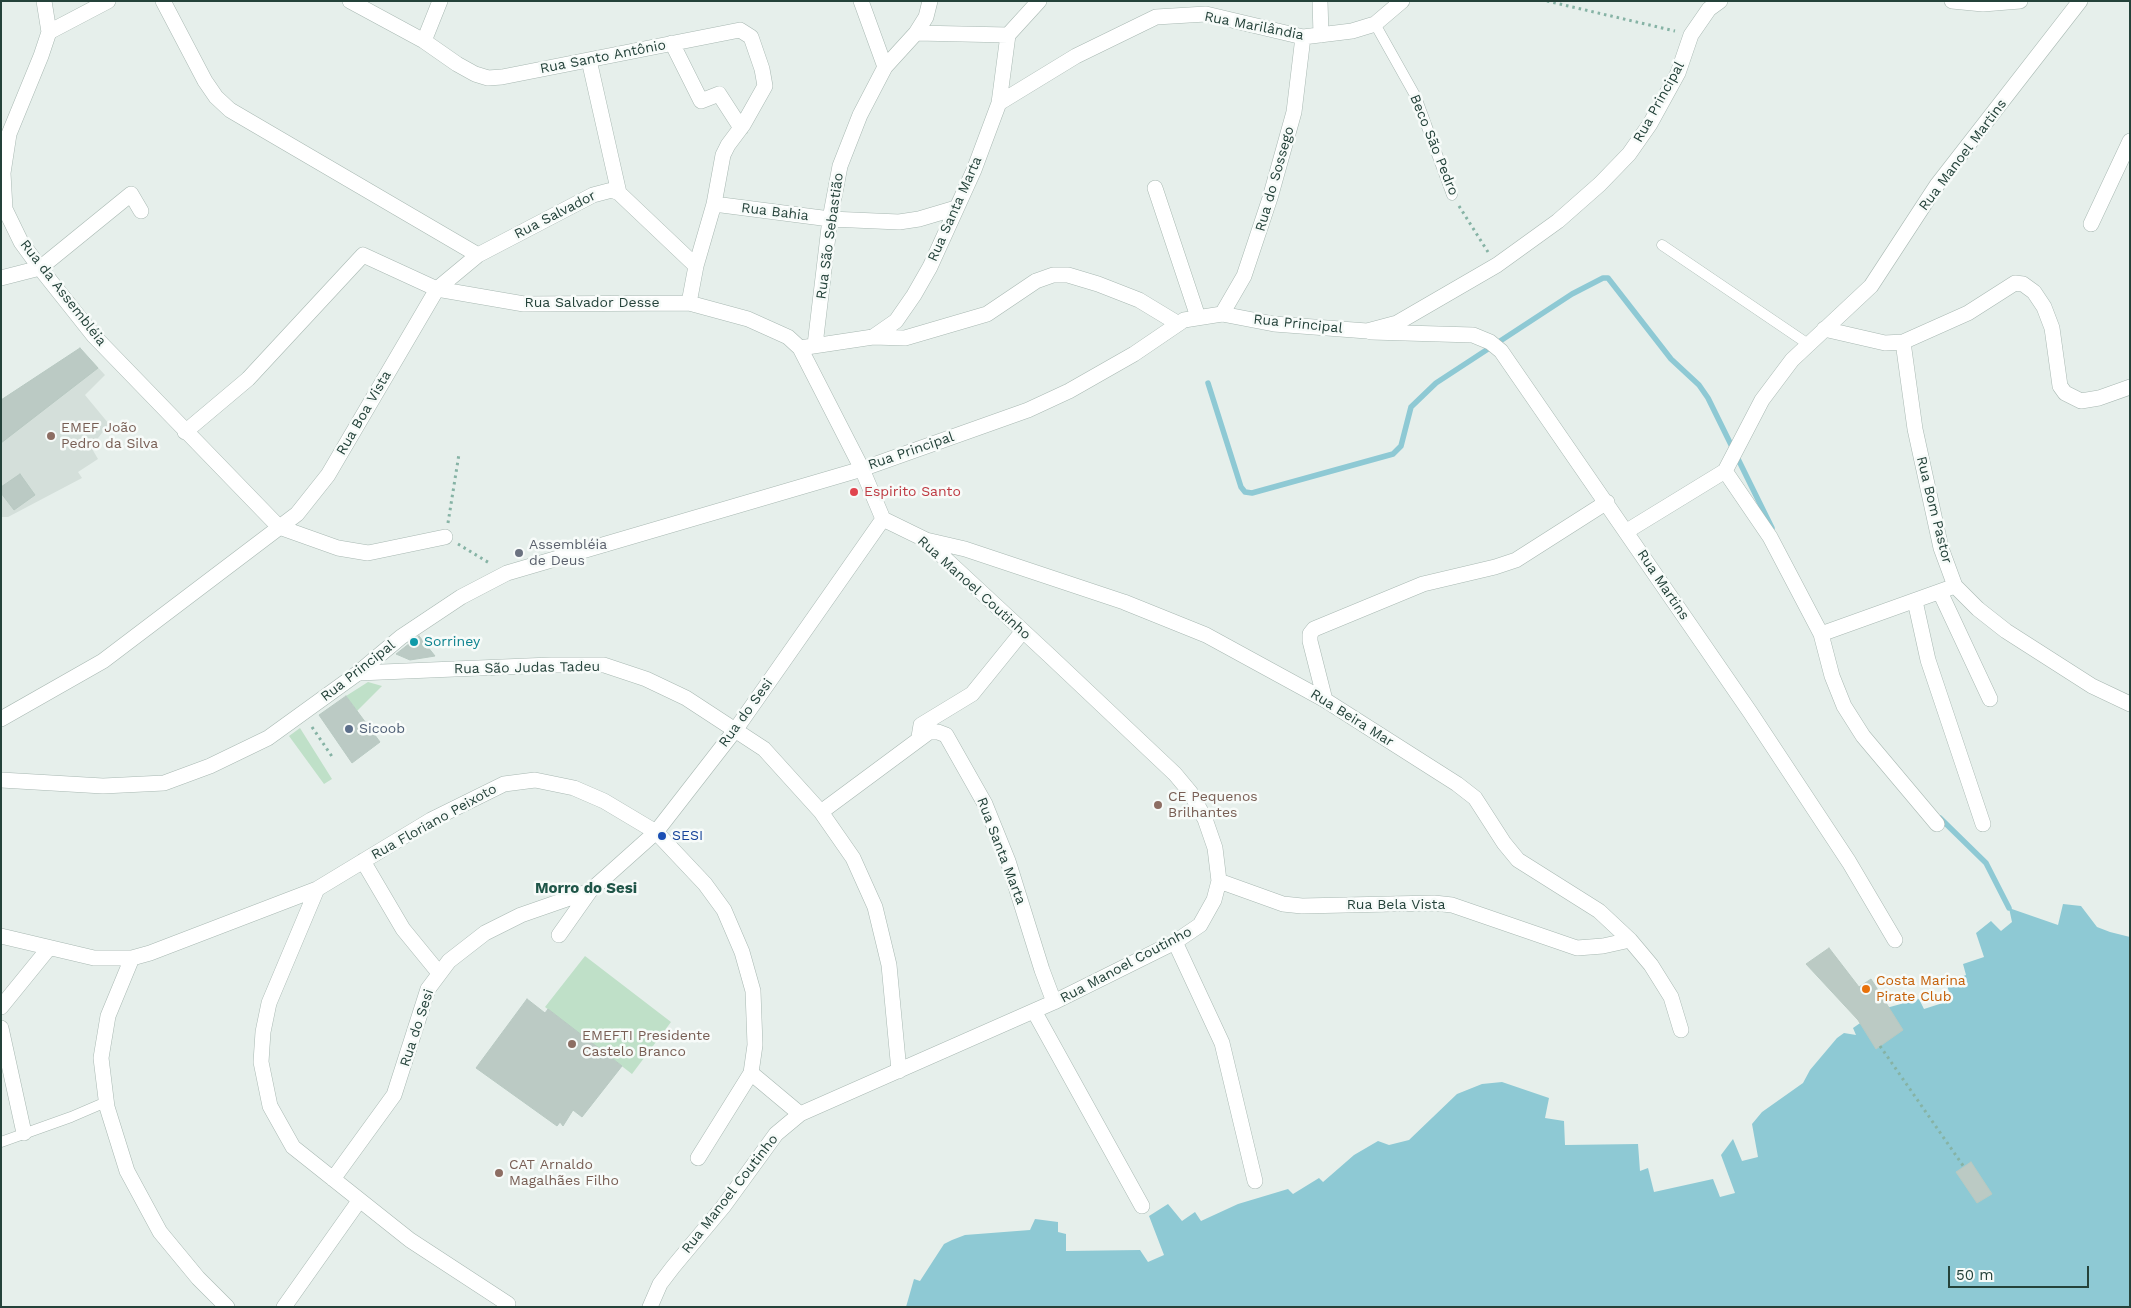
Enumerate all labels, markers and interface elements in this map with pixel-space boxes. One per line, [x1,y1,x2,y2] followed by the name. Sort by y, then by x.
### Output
[1203,8,1305,44] street label: Rua Marilândia
[539,37,667,77] street label: Rua Santo Antônio
[1630,59,1688,145] street label: Rua Principal
[1406,92,1462,198] street label: Beco São Pedro
[1916,96,2010,214] street label: Rua Manoel Martins
[1252,125,1298,233] street label: Rua do Sossego
[924,154,986,264] street label: Rua Santa Marta
[813,172,847,300] street label: Rua São Sebastião
[511,187,599,243] street label: Rua Salvador
[740,200,810,224] street label: Rua Bahia
[16,237,110,349] street label: Rua da Assembléia
[525,295,659,311] street label: Rua Salvador Desse
[1253,311,1343,337] street label: Rua Principal
[333,368,395,458] street label: Rua Boa Vista
[61,420,158,452] place label: EMEF João Pedro da Silva
[866,428,956,474] street label: Rua Principal
[45,430,57,442] marker: EMEF João Pedro da Silva
[1913,455,1955,565] street label: Rua Bom Pastor
[864,484,961,500] place label: Espirito Santo
[848,486,860,498] marker: Espirito Santo
[914,533,1034,643] street label: Rua Manoel Coutinho
[529,537,607,570] place label: Assembléia de Deus
[513,547,525,559] marker: Assembléia de Deus
[1633,547,1693,623] street label: Rua Martins
[424,634,480,650] place label: Sorriney
[408,636,420,648] marker: Sorriney
[317,637,399,705] street label: Rua Principal
[454,658,600,678] street label: Rua São Judas Tadeu
[716,675,776,751] street label: Rua do Sesi
[1307,686,1397,750] street label: Rua Beira Mar
[359,721,405,737] place label: Sicoob
[343,723,355,735] marker: Sicoob
[368,781,500,863] street label: Rua Floriano Peixoto
[1168,789,1258,822] place label: CE Pequenos Brilhantes
[973,795,1029,907] street label: Rua Santa Marta
[1152,799,1164,811] marker: CE Pequenos Brilhantes
[672,828,703,844] place label: SESI
[656,830,668,842] marker: SESI
[535,880,637,898] district label: Morro do Sesi
[1347,897,1445,913] street label: Rua Bela Vista
[1057,923,1195,1007] street label: Rua Manoel Coutinho
[1876,973,1966,1006] place label: Costa Marina Pirate Club
[1860,983,1872,995] marker: Costa Marina Pirate Club
[397,987,437,1069] street label: Rua do Sesi
[582,1028,710,1060] place label: EMEFTI Presidente Castelo Branco
[566,1038,578,1050] marker: EMEFTI Presidente Castelo Branco
[678,1131,782,1257] street label: Rua Manoel Coutinho
[509,1157,619,1190] place label: CAT Arnaldo Magalhães Filho
[493,1167,505,1179] marker: CAT Arnaldo Magalhães Filho
[1951,1256,2092,1288] scale bar
[1956,1266,1993,1284] text: 50 m

